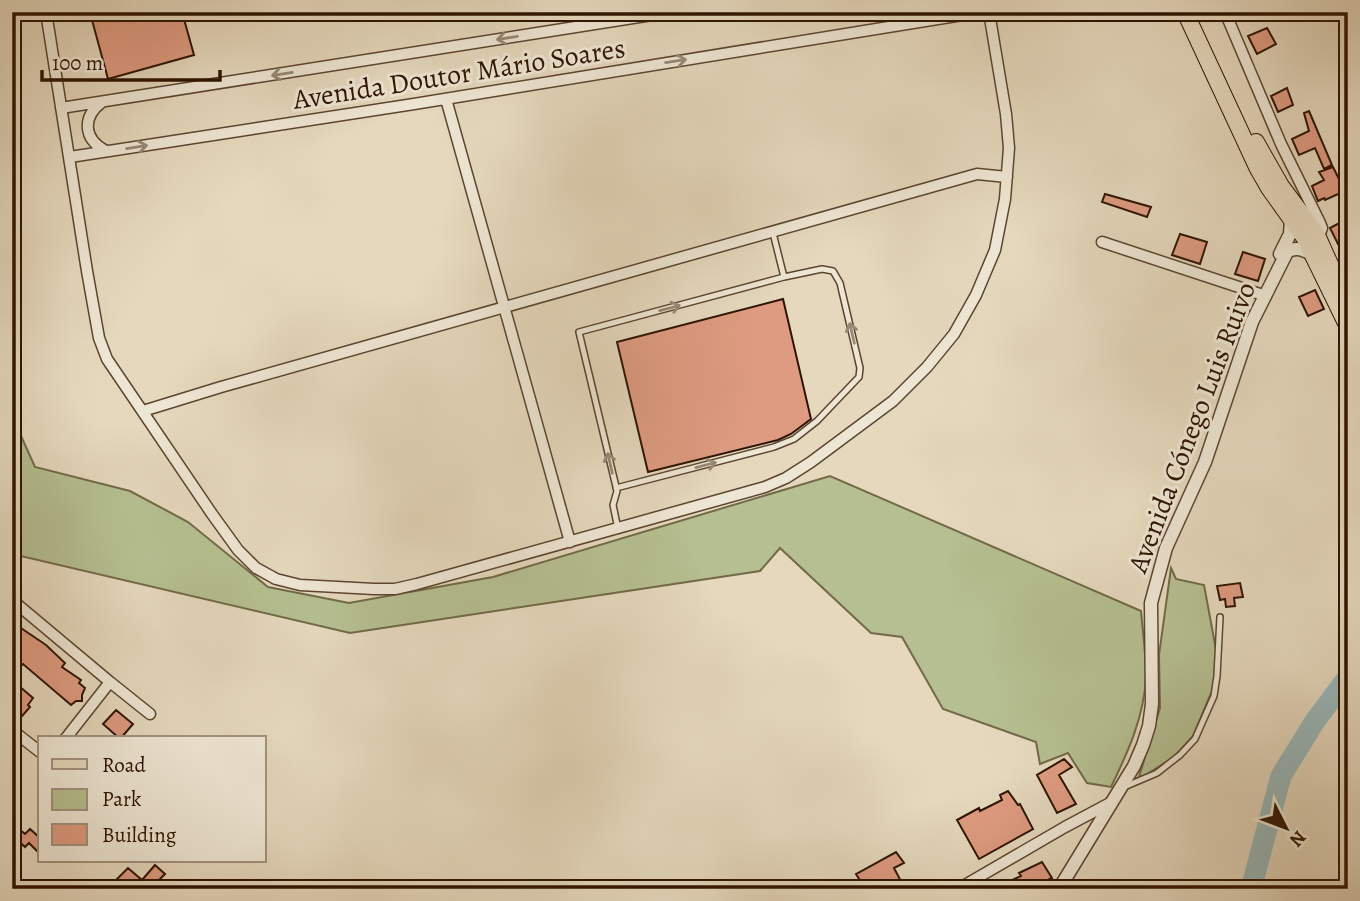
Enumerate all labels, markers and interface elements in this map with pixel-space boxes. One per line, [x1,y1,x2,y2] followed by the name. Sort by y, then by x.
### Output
[289,29,628,119] street label: Avenida Doutor Mário Soares
[496,32,519,45] one-way arrow
[42,38,220,82] scale bar
[52,49,103,77] text: 100 m
[664,55,687,68] one-way arrow
[271,67,294,80] one-way arrow
[125,140,148,153] one-way arrow
[1119,277,1265,579] street label: Avenida Cónego Luis Ruivo
[658,301,680,314] one-way arrow
[845,322,858,345] one-way arrow
[603,452,616,474] one-way arrow
[694,458,717,471] one-way arrow
[38,736,266,862] legend
[102,751,146,779] text: Road
[102,785,142,813] text: Park
[1252,792,1322,862] north arrow
[102,821,177,849] text: Building
[1283,825,1312,853] text: N

